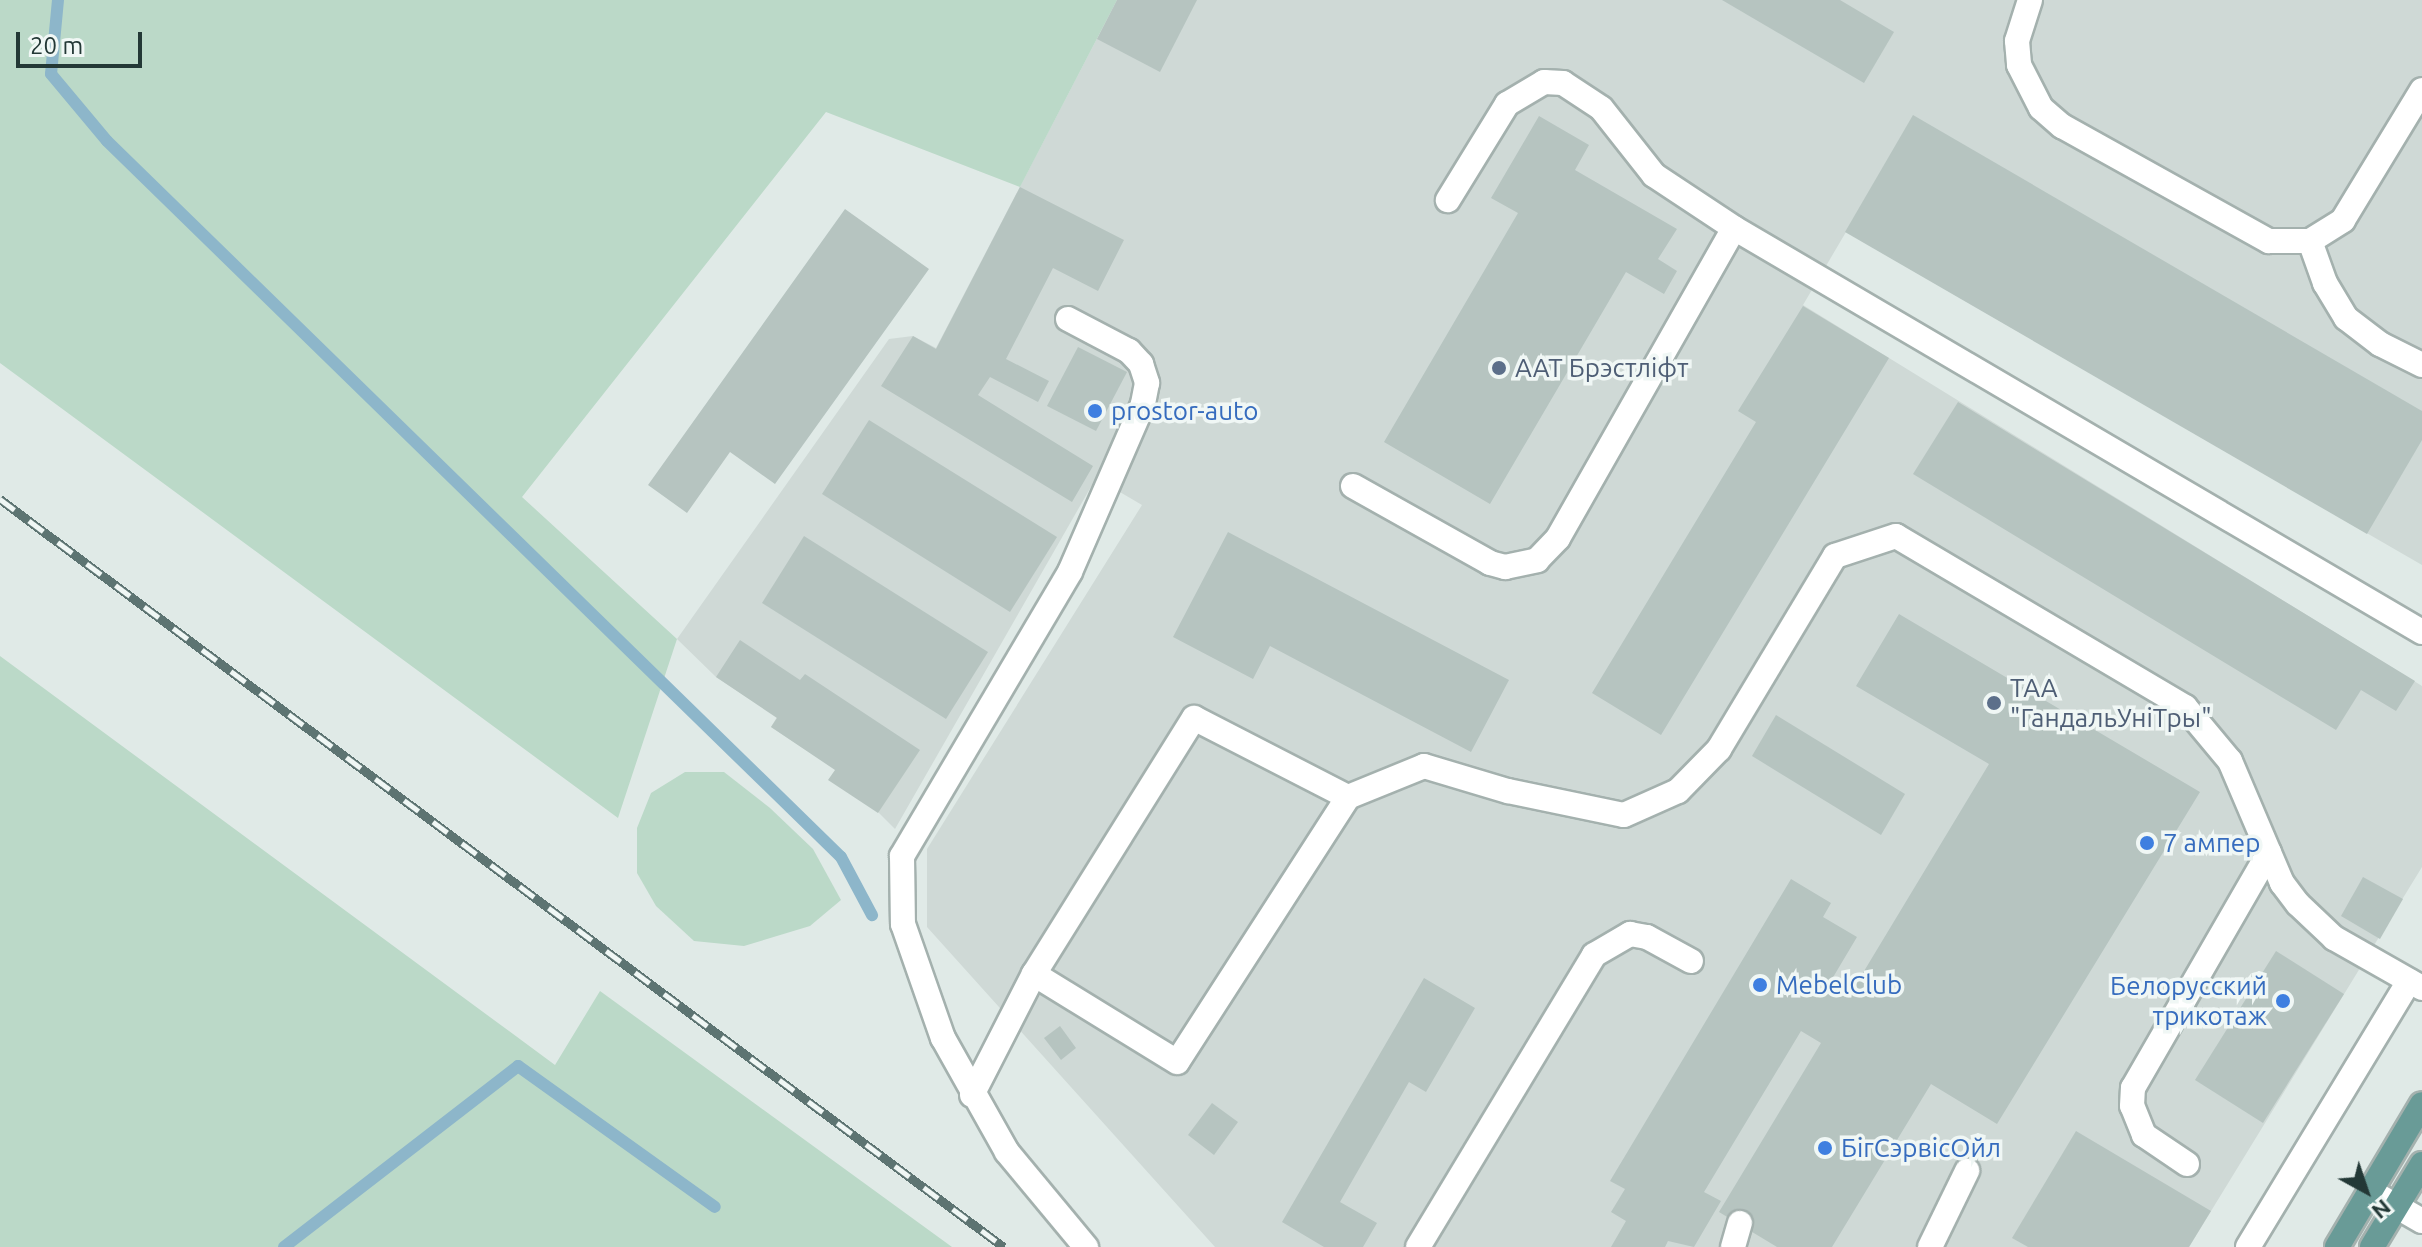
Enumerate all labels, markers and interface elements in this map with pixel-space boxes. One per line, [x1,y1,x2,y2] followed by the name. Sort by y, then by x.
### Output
[20,16,146,66] scale bar
[30,32,83,59] text: 20 m
[1515,352,1689,384] place label: ААТ Брэстліфт
[1490,359,1508,377] marker: ААТ Брэстліфт
[1111,395,1258,427] place label: prostor-auto
[1086,402,1104,420] marker: prostor-auto
[2010,672,2212,734] place label: ТАА "ГандальУніТры"
[1985,694,2003,712] marker: ТАА "ГандальУніТры"
[2163,827,2260,859] place label: 7 ампер
[2138,834,2156,852] marker: 7 ампер
[1776,969,1902,1001] place label: MebelClub
[2110,970,2267,1032] place label: Белорусский трикотаж
[1751,976,1769,994] marker: MebelClub
[2274,992,2292,1010] marker: Белорусский трикотаж
[1841,1132,2001,1164] place label: БігСэрвісОйл
[1816,1139,1834,1157] marker: БігСэрвісОйл
[2326,1151,2406,1231] north arrow
[2367,1195,2396,1225] text: N

